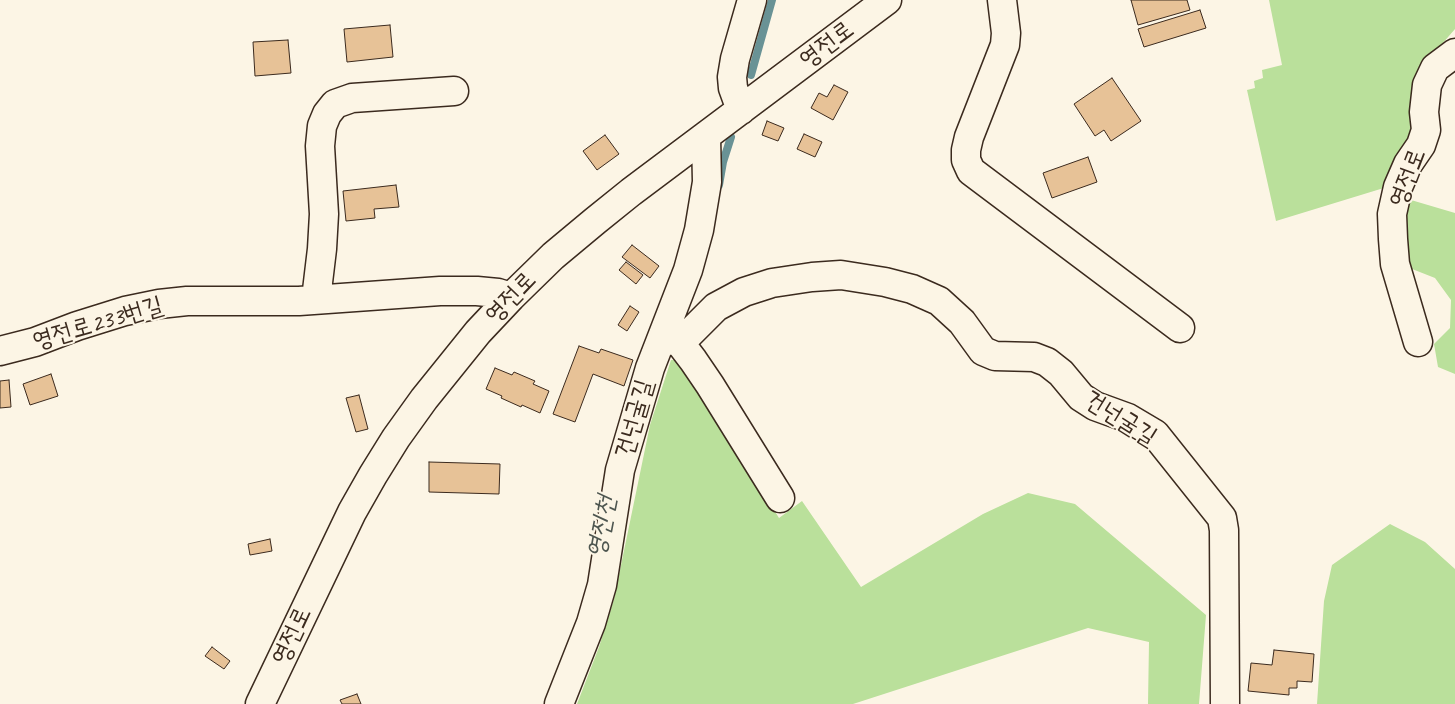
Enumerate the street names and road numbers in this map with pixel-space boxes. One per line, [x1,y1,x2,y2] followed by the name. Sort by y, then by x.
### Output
[794,15,860,75] street label: 영전로
[1383,144,1433,212] street label: 영전로
[479,266,543,330] street label: 영전로
[29,291,167,357] street label: 영전로233번길
[609,376,661,462] street label: 건넌굴길
[1078,385,1162,453] street label: 건넌굴길
[266,602,318,670] street label: 영전로

